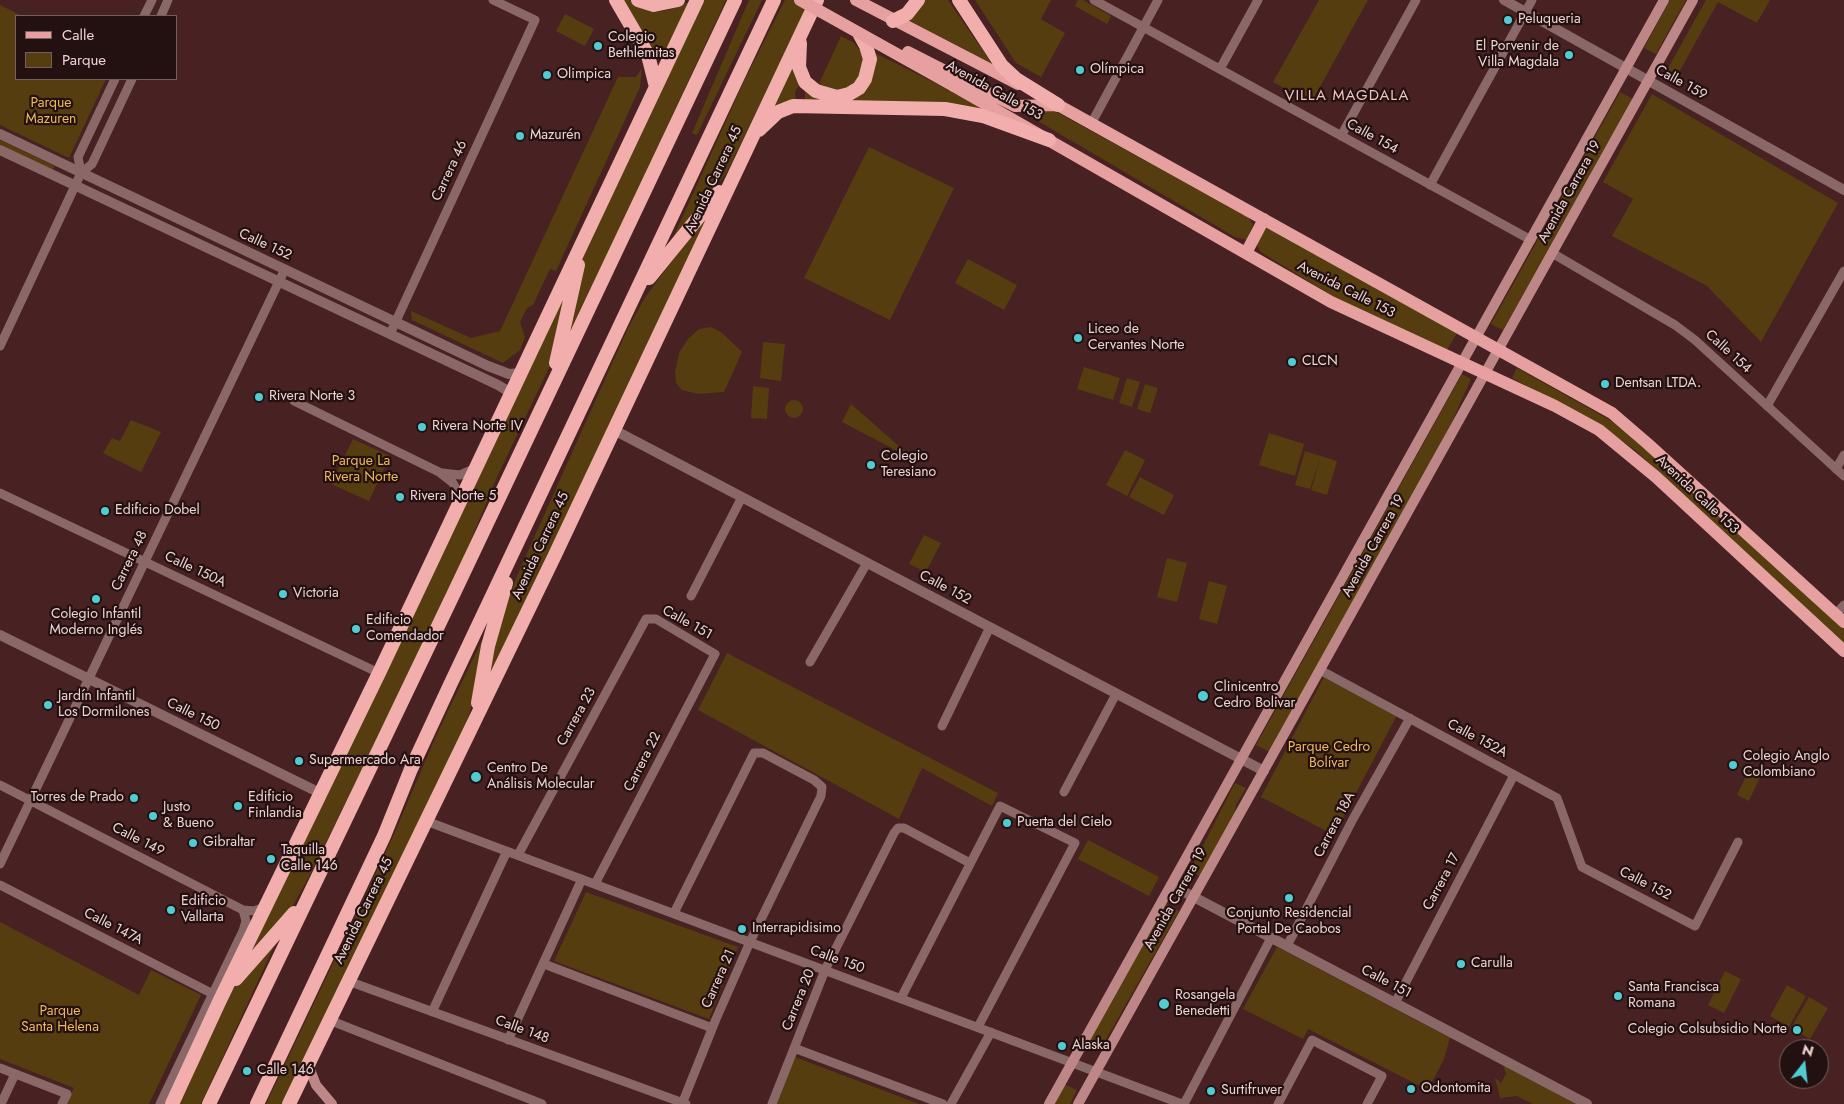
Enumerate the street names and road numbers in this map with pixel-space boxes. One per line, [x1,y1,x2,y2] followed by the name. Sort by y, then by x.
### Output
[943,58,1045,124] street label: Avenida Calle 153
[1652,62,1710,104] street label: Calle 159
[1343,116,1401,158] street label: Calle 154
[682,124,746,236] street label: Avenida Carrera 45
[429,138,471,204] street label: Carrera 46
[1535,138,1605,246] street label: Avenida Carrera 19
[236,225,294,265] street label: Calle 152
[1294,258,1398,322] street label: Avenida Calle 153
[1701,327,1755,377] street label: Calle 154
[1652,452,1742,538] street label: Avenida Calle 153
[509,490,573,602] street label: Avenida Carrera 45
[1339,492,1409,600] street label: Avenida Carrera 19
[108,528,152,594] street label: Carrera 48
[162,548,228,592] street label: Calle 150A
[916,567,974,609] street label: Calle 152
[659,602,715,644] street label: Calle 151
[554,685,600,749] street label: Carrera 23
[164,695,222,735] street label: Calle 150
[1444,716,1510,762] street label: Calle 152A
[621,729,665,795] street label: Carrera 22
[1311,789,1359,861] street label: Carrera 18A
[109,820,167,860] street label: Calle 149
[1141,845,1211,953] street label: Avenida Carrera 19
[1420,851,1464,913] street label: Carrera 17
[331,855,397,967] street label: Avenida Carrera 45
[1616,864,1674,904] street label: Calle 152
[81,905,145,949] street label: Calle 147A
[807,942,867,978] street label: Calle 150
[699,947,739,1011] street label: Carrera 21
[1358,962,1414,1002] street label: Calle 151
[779,967,819,1033] street label: Carrera 20
[493,1012,551,1048] street label: Calle 148

